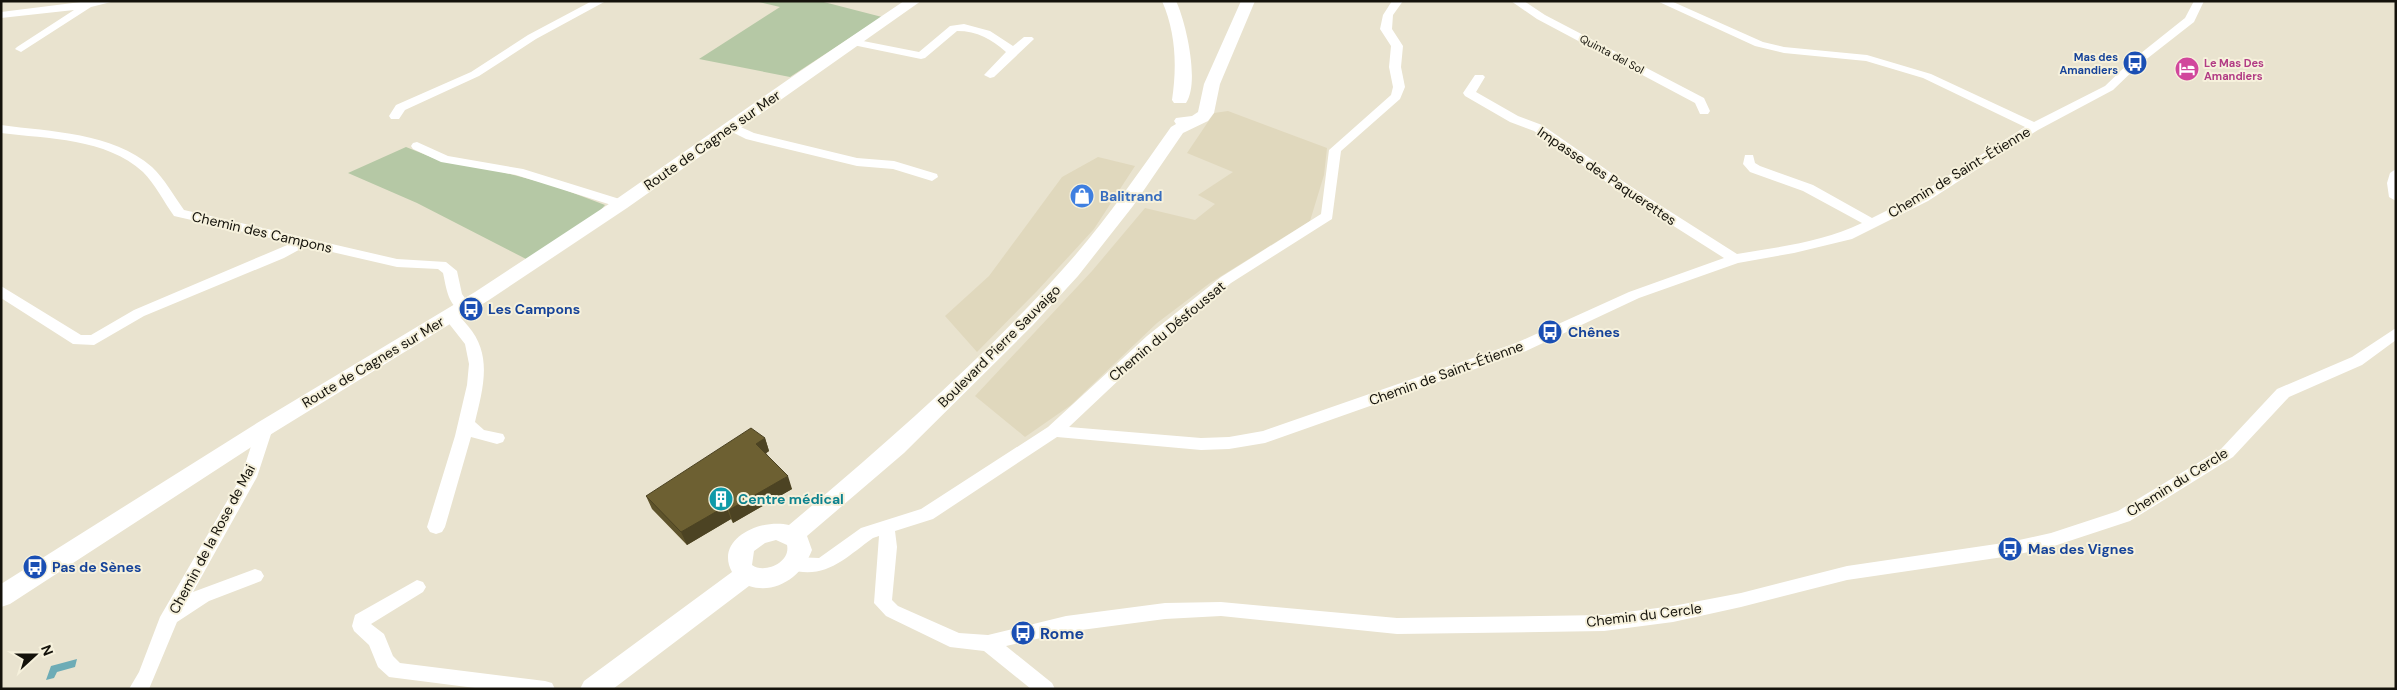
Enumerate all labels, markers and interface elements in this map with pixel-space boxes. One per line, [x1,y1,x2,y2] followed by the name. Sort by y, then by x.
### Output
[1577,31,1647,77] street label: Quinta del Sol
[2059,50,2118,77] place label: Mas des Amandiers
[2122,50,2148,76] bus stop icon: Mas des Amandiers
[2174,56,2200,82] hotel icon: Le Mas Des Amandiers
[2204,56,2264,83] place label: Le Mas Des Amandiers
[640,86,784,194] street label: Route de Cagnes sur Mer
[1884,122,2034,222] street label: Chemin de Saint-Étienne
[1534,123,1680,229] street label: Impasse des Paquerettes
[1069,183,1095,209] shop icon: Balitrand
[1100,187,1163,205] place label: Balitrand
[190,207,334,257] street label: Chemin des Campons
[1105,277,1229,385] street label: Chemin du Désfoussat
[934,281,1064,411] street label: Boulevard Pierre Sauvaigo
[458,296,484,322] bus stop icon: Les Campons
[488,300,580,318] place label: Les Campons
[299,312,447,412] street label: Route de Cagnes sur Mer
[1537,319,1563,345] bus stop icon: Chênes
[1568,323,1620,341] place label: Chênes
[1366,337,1526,409] street label: Chemin de Saint-Étienne
[2123,444,2231,520] street label: Chemin du Cercle
[165,461,259,617] street label: Chemin de la Rose de Mai
[708,486,734,512] building icon: Centre médical
[738,490,844,508] place label: Centre médical
[1997,536,2023,562] bus stop icon: Mas des Vignes
[2028,540,2134,558] place label: Mas des Vignes
[22,554,48,580] bus stop icon: Pas de Sènes
[52,558,141,576] place label: Pas de Sènes
[1585,599,1703,631] street label: Chemin du Cercle
[1010,620,1036,646] bus stop icon: Rome
[1040,623,1084,644] place label: Rome
[10,630,60,680] north arrow
[37,642,57,658] text: N

